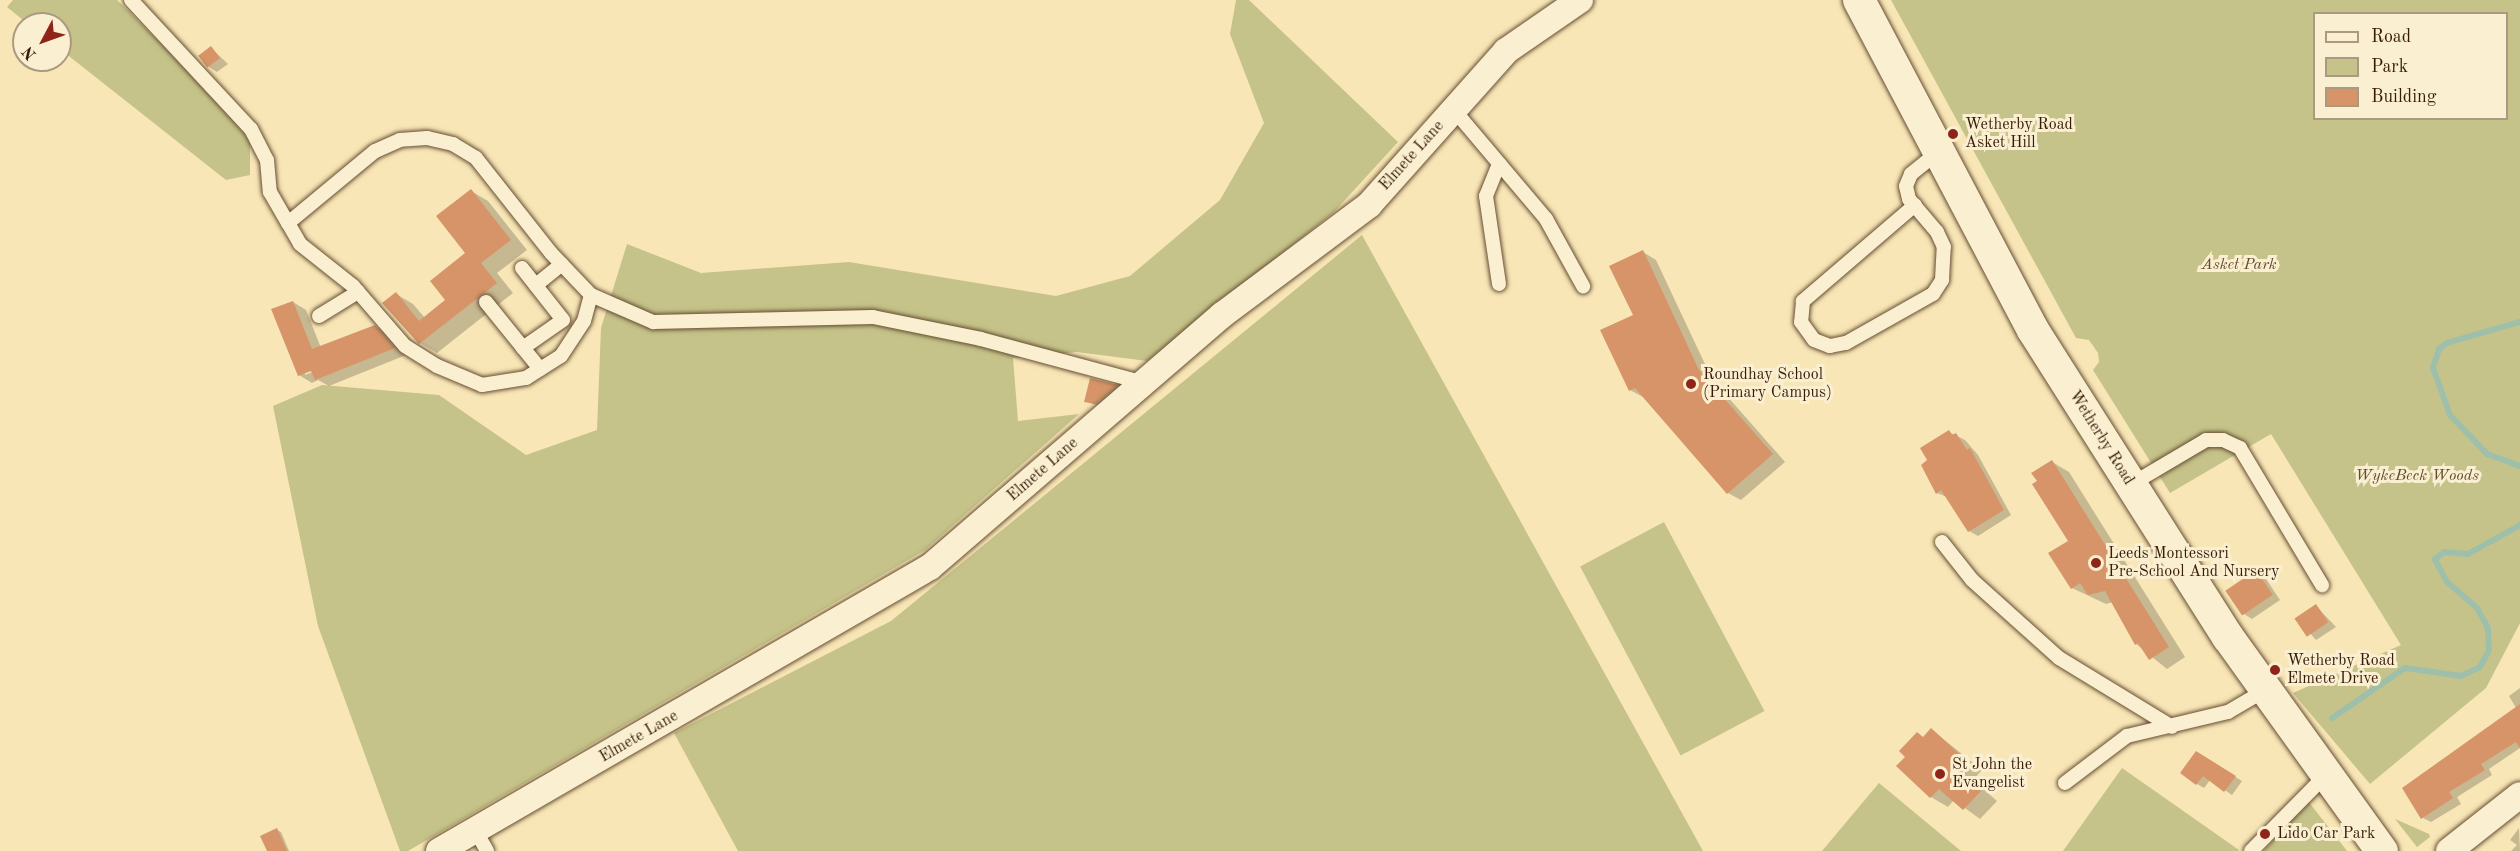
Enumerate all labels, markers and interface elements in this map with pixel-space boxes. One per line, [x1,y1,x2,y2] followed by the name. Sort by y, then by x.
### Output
[12,12,72,72] north arrow
[2313,12,2508,120] legend
[2371,28,2411,46] text: Road
[20,43,40,62] text: N
[2371,58,2408,76] text: Park
[2371,88,2436,106] text: Building
[1965,115,2073,153] place label: Wetherby Road Asket Hill
[1376,117,1448,195] street label: Elmete Lane
[1946,127,1960,141] marker: Wetherby Road Asket Hill
[2201,255,2277,275] park label: Asket Park
[1703,365,1832,403] place label: Roundhay School (Primary Campus)
[1684,377,1698,391] marker: Roundhay School (Primary Campus)
[2064,387,2138,489] street label: Wetherby Road
[1004,434,1082,506] street label: Elmete Lane
[2355,466,2479,486] park label: WykeBeck Woods
[2108,544,2279,582] place label: Leeds Montessori Pre-School And Nursery
[2089,556,2103,570] marker: Leeds Montessori Pre-School And Nursery
[2287,651,2395,689] place label: Wetherby Road Elmete Drive
[2268,663,2282,677] marker: Wetherby Road Elmete Drive
[596,707,682,767] street label: Elmete Lane
[1952,755,2032,793] place label: St John the Evangelist
[1933,767,1947,781] marker: St John the Evangelist
[2277,824,2375,844] place label: Lido Car Park
[2258,827,2272,841] marker: Lido Car Park

